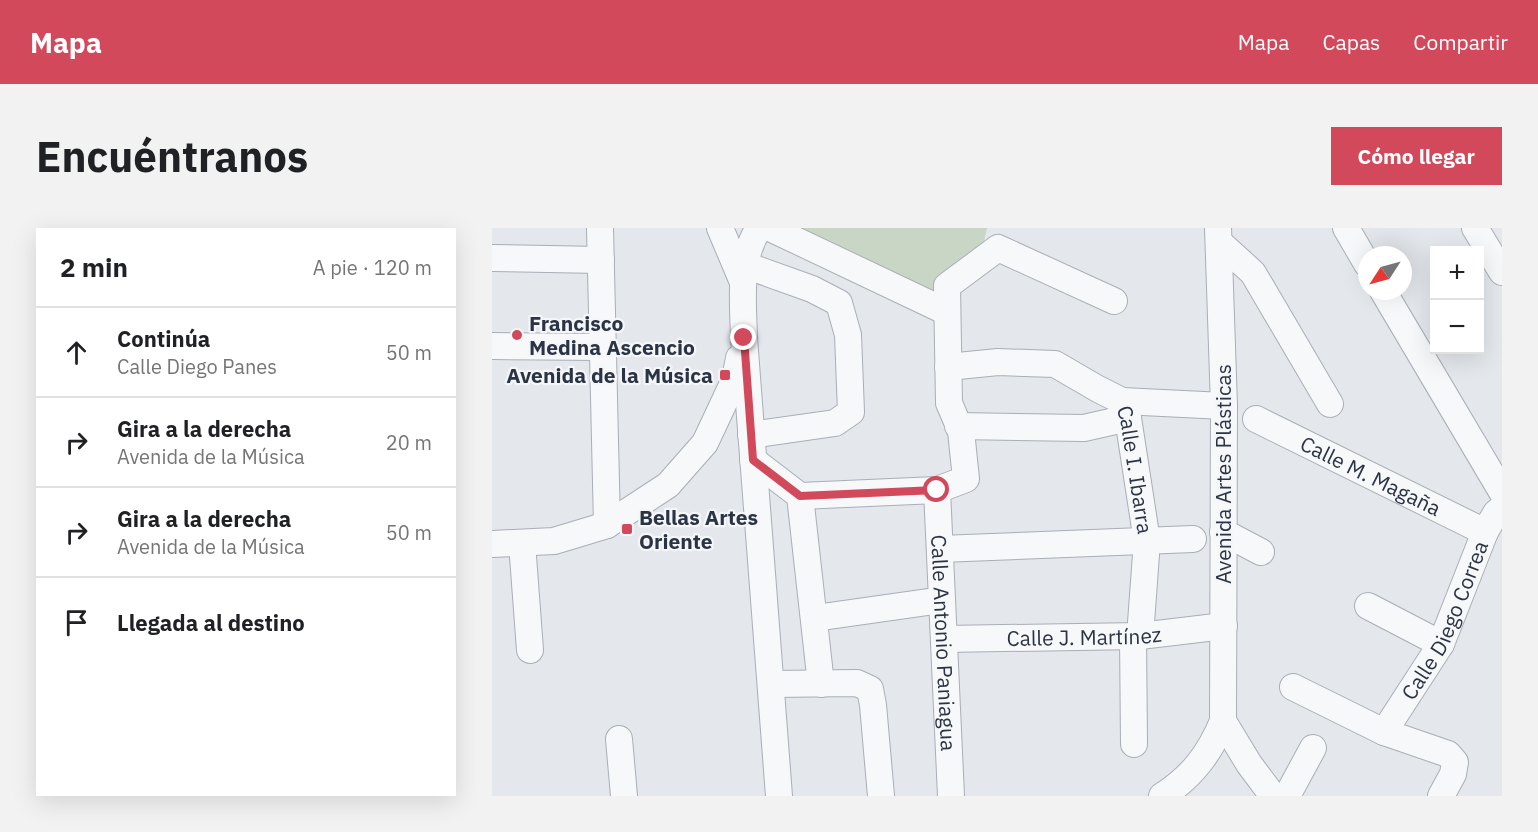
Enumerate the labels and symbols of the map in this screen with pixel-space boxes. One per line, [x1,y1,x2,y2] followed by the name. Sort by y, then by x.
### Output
[1358,246,1412,300] north arrow
[529,309,695,361] place label: Francisco Medina Ascencio
[730,324,756,350] route end
[510,328,524,342] marker: Francisco Medina Ascencio
[506,361,713,389] place label: Avenida de la Música
[1209,364,1237,584] street label: Avenida Artes Plásticas
[718,368,732,382] marker: Avenida de la Música
[1111,401,1160,536] street label: Calle I. Ibarra
[1296,429,1446,522] street label: Calle M. Magaña
[923,476,949,502] route start
[639,503,758,555] place label: Bellas Artes Oriente
[620,522,634,536] marker: Bellas Artes Oriente
[925,534,963,752] street label: Calle Antonio Paniagua
[1395,537,1494,705] street label: Calle Diego Correa
[1006,620,1163,652] street label: Calle J. Martínez

